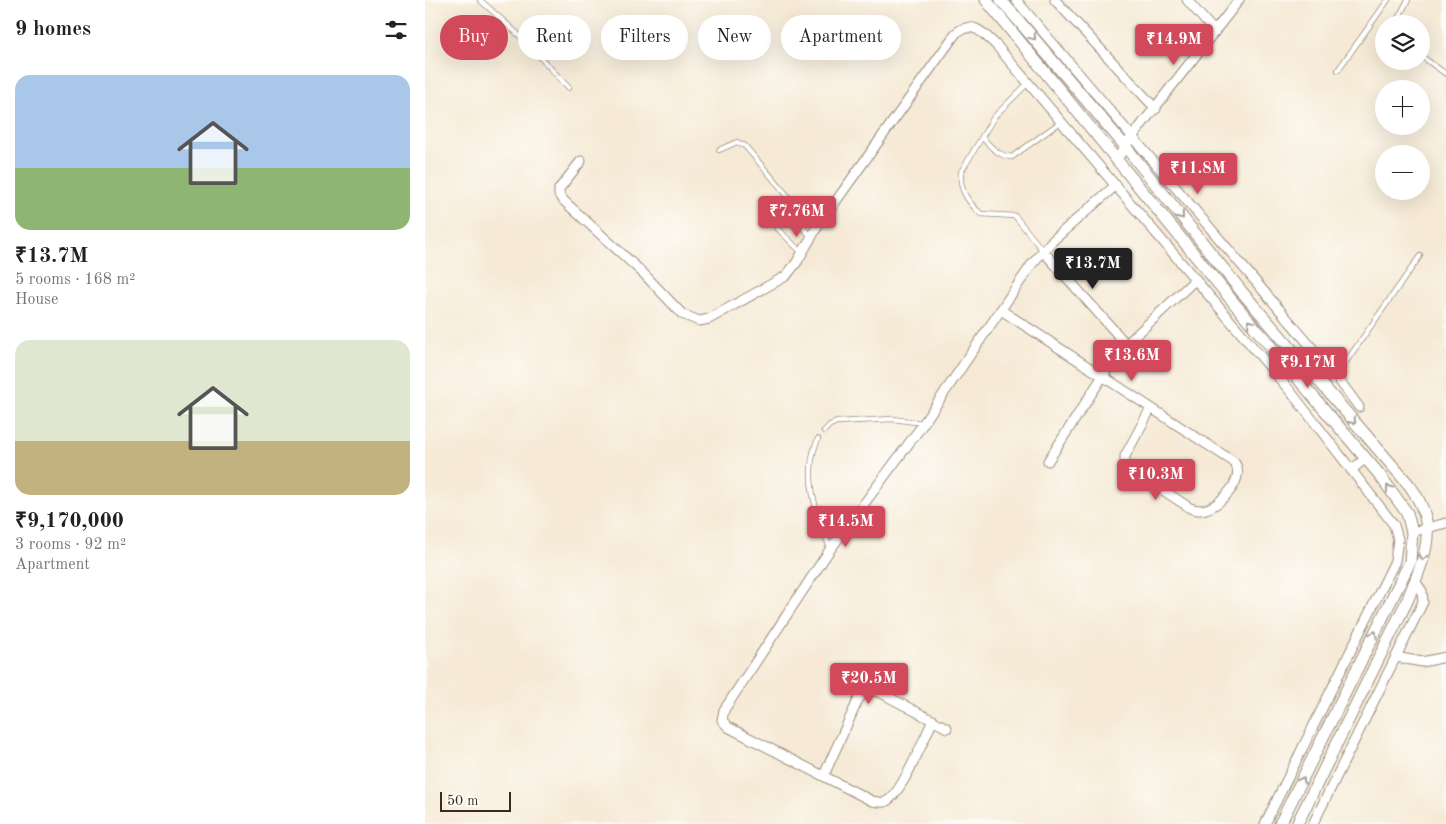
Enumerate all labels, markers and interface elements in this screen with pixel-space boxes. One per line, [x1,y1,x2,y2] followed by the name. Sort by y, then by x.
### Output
[440,15,508,60] chip: Buy
[518,15,591,60] chip: Rent
[601,15,688,60] chip: Filters
[698,15,771,60] chip: New
[781,15,901,60] chip: Apartment
[1375,15,1430,200] map controls
[1375,15,1430,70] button: layers
[382,16,410,44] icon: filters
[15,19,91,40] text: 9 homes
[1133,23,1215,66] pin: ₹14.9M
[1027,32,1036,41] one-way arrow
[1146,32,1202,48] text: ₹14.9M
[1375,80,1430,135] button: +
[168,108,258,198] icon: home
[1375,145,1430,200] button: −
[1157,152,1239,195] pin: ₹11.8M
[1170,161,1226,177] text: ₹11.8M
[756,196,838,238] pin: ₹7.76M
[769,204,825,220] text: ₹7.76M
[1175,211,1184,220] one-way arrow
[15,246,88,267] text: ₹13.7M
[1052,248,1134,290] pin: ₹13.7M
[1065,256,1121,272] text: ₹13.7M
[15,272,135,288] text: 5 rooms · 168 m²
[15,292,58,308] text: House
[1248,320,1256,329] one-way arrow
[1091,340,1173,382] pin: ₹13.6M
[1267,346,1349,389] pin: ₹9.17M
[1104,348,1160,364] text: ₹13.6M
[1280,355,1336,371] text: ₹9.17M
[168,373,258,463] icon: home
[1348,415,1357,424] one-way arrow
[1115,458,1197,501] pin: ₹10.3M
[1128,467,1184,483] text: ₹10.3M
[1386,485,1394,494] one-way arrow
[805,506,887,548] pin: ₹14.5M
[15,511,124,532] text: ₹9,170,000
[818,514,874,530] text: ₹14.5M
[15,537,126,553] text: 3 rooms · 92 m²
[1418,553,1429,562] one-way arrow
[15,557,90,573] text: Apartment
[1367,631,1377,640] one-way arrow
[828,662,910,705] pin: ₹20.5M
[841,671,897,687] text: ₹20.5M
[1296,776,1306,785] one-way arrow
[440,789,511,812] scale bar
[447,794,478,808] text: 50 m

